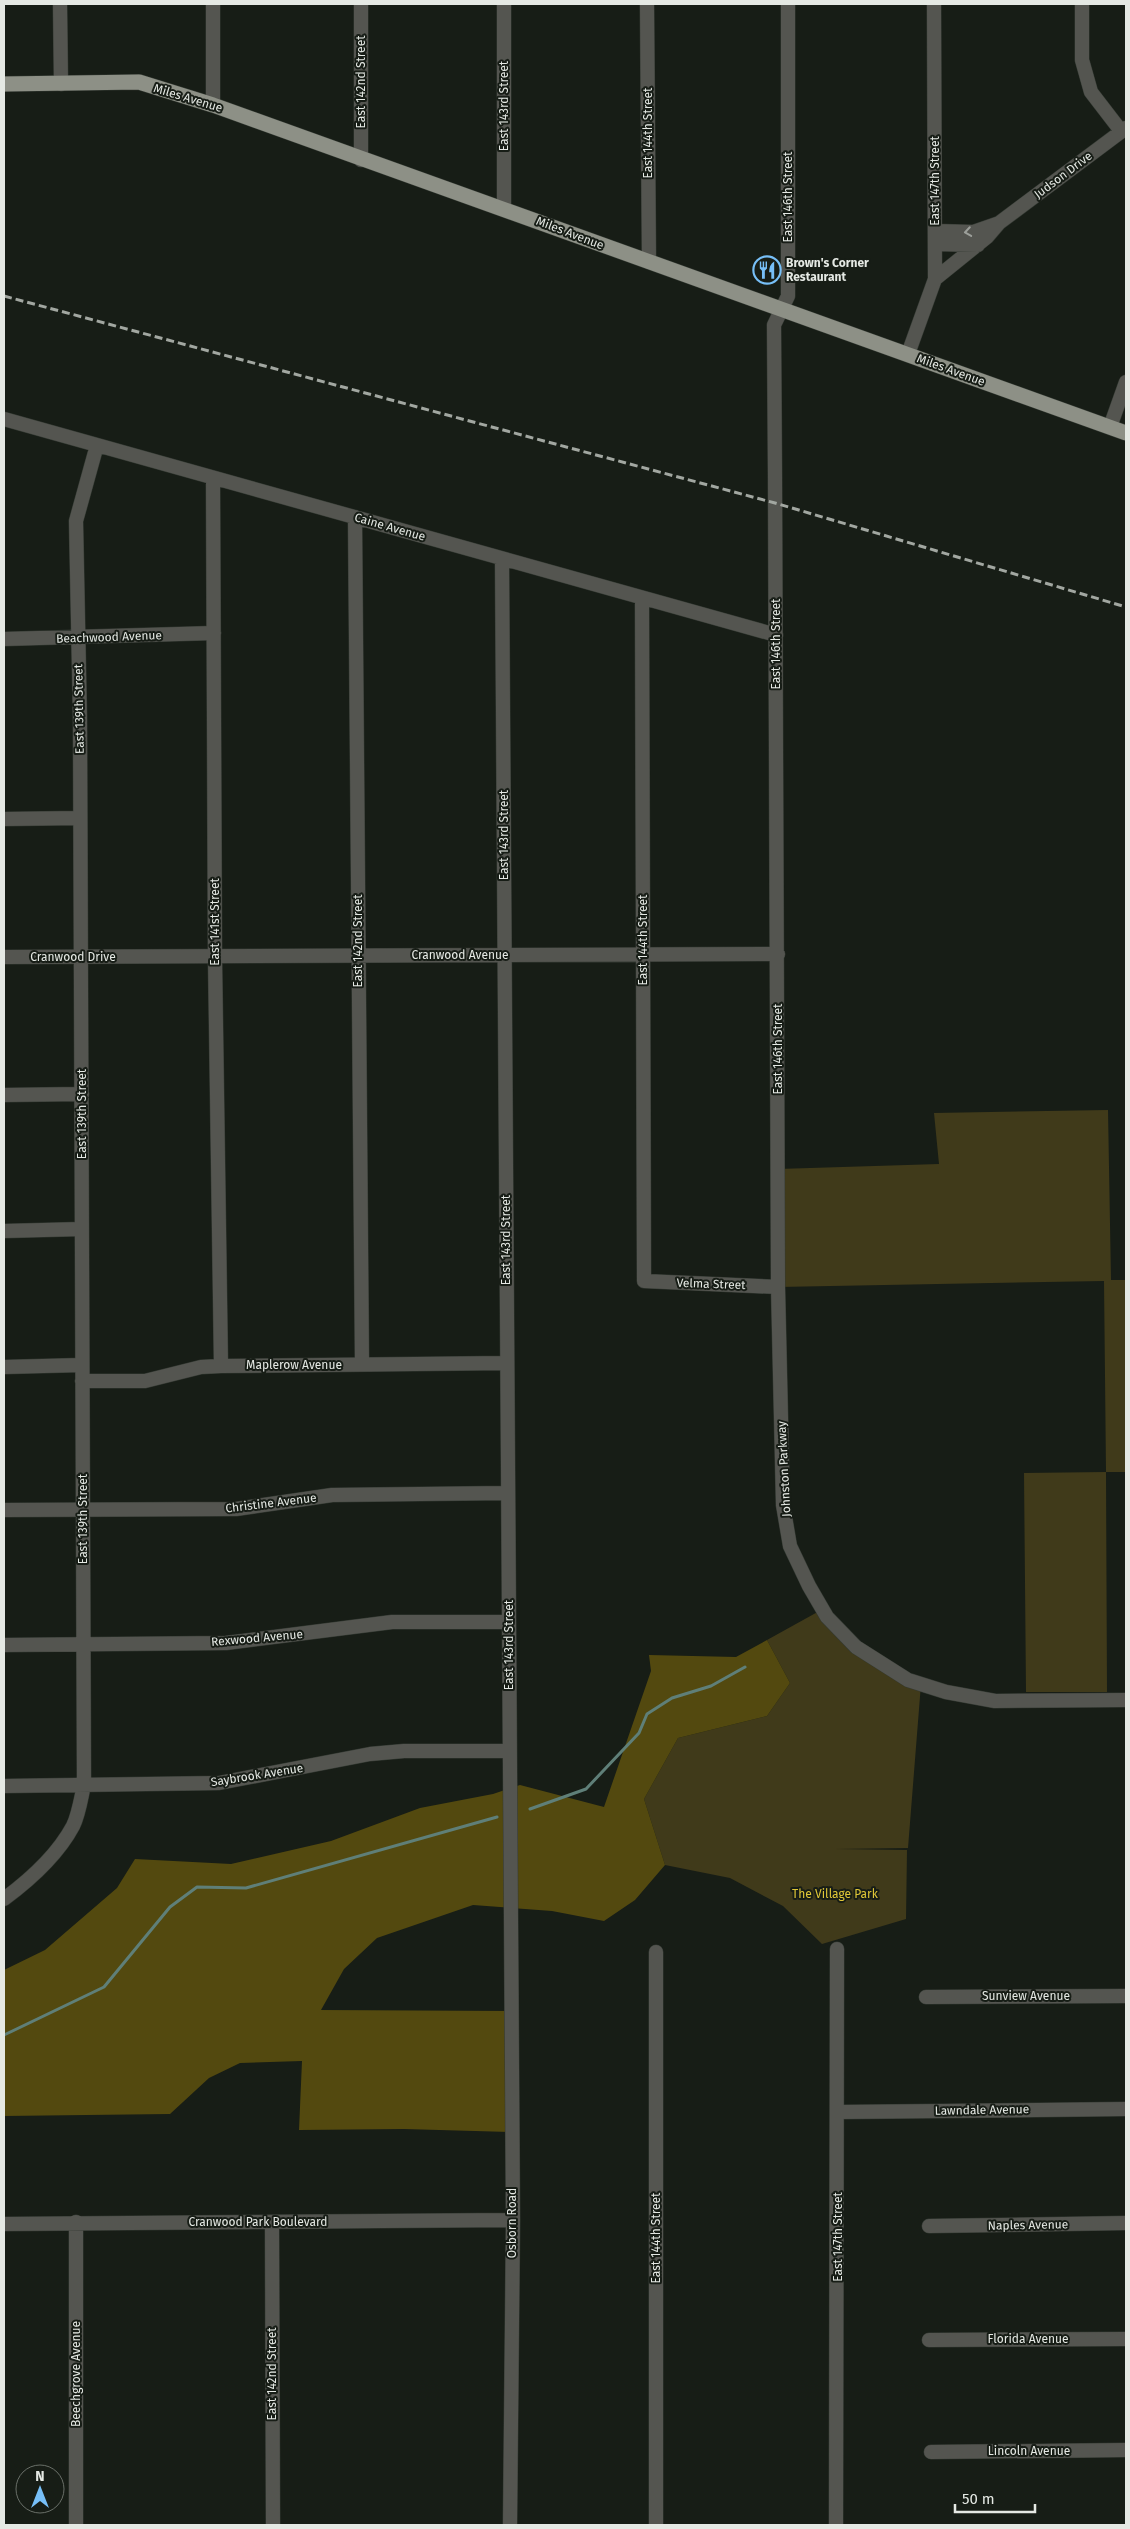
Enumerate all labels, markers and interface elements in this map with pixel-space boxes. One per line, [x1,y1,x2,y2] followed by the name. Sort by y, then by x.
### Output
[354,35,368,129] street label: East 142nd Street
[497,60,511,151] street label: East 143rd Street
[152,81,224,115] street label: Miles Avenue
[641,87,655,178] street label: East 144th Street
[928,136,942,226] street label: East 147th Street
[1031,149,1095,201] street label: Judson Drive
[781,151,795,242] street label: East 146th Street
[534,214,606,252] street label: Miles Avenue
[964,226,973,236] one-way arrow
[752,255,782,285] restaurant icon: Brown's Corner Restaurant
[786,256,869,284] place label: Brown's Corner Restaurant
[915,351,987,389] street label: Miles Avenue
[353,510,427,544] street label: Caine Avenue
[769,598,783,689] street label: East 146th Street
[56,628,162,646] street label: Beachwood Avenue
[71,663,87,754] street label: East 139th Street
[497,789,511,880] street label: East 143rd Street
[208,878,222,966] street label: East 141st Street
[351,894,365,988] street label: East 142nd Street
[636,894,650,985] street label: East 144th Street
[411,948,509,962] street label: Cranwood Avenue
[30,950,116,964] street label: Cranwood Drive
[771,1003,785,1094] street label: East 146th Street
[75,1068,89,1159] street label: East 139th Street
[499,1194,513,1285] street label: East 143rd Street
[676,1276,746,1292] street label: Velma Street
[246,1358,342,1372] street label: Maplerow Avenue
[774,1421,794,1517] street label: Johnston Parkway
[76,1473,90,1564] street label: East 139th Street
[225,1490,317,1516] street label: Christine Avenue
[502,1599,516,1690] street label: East 143rd Street
[210,1627,304,1649] street label: Rexwood Avenue
[210,1761,304,1789] street label: Saybrook Avenue
[792,1887,879,1901] park label: The Village Park
[982,1989,1070,2003] street label: Sunview Avenue
[935,2102,1029,2118] street label: Lawndale Avenue
[505,2188,519,2258] street label: Osborn Road
[649,2192,663,2283] street label: East 144th Street
[831,2192,845,2282] street label: East 147th Street
[188,2215,328,2229] street label: Cranwood Park Boulevard
[988,2217,1068,2233] street label: Naples Avenue
[69,2321,83,2427] street label: Beechgrove Avenue
[265,2327,279,2421] street label: East 142nd Street
[988,2332,1068,2346] street label: Florida Avenue
[988,2444,1070,2458] street label: Lincoln Avenue
[15,2464,65,2514] north arrow
[35,2468,45,2485] text: N
[955,2482,1035,2514] scale bar
[962,2490,995,2508] text: 50 m

